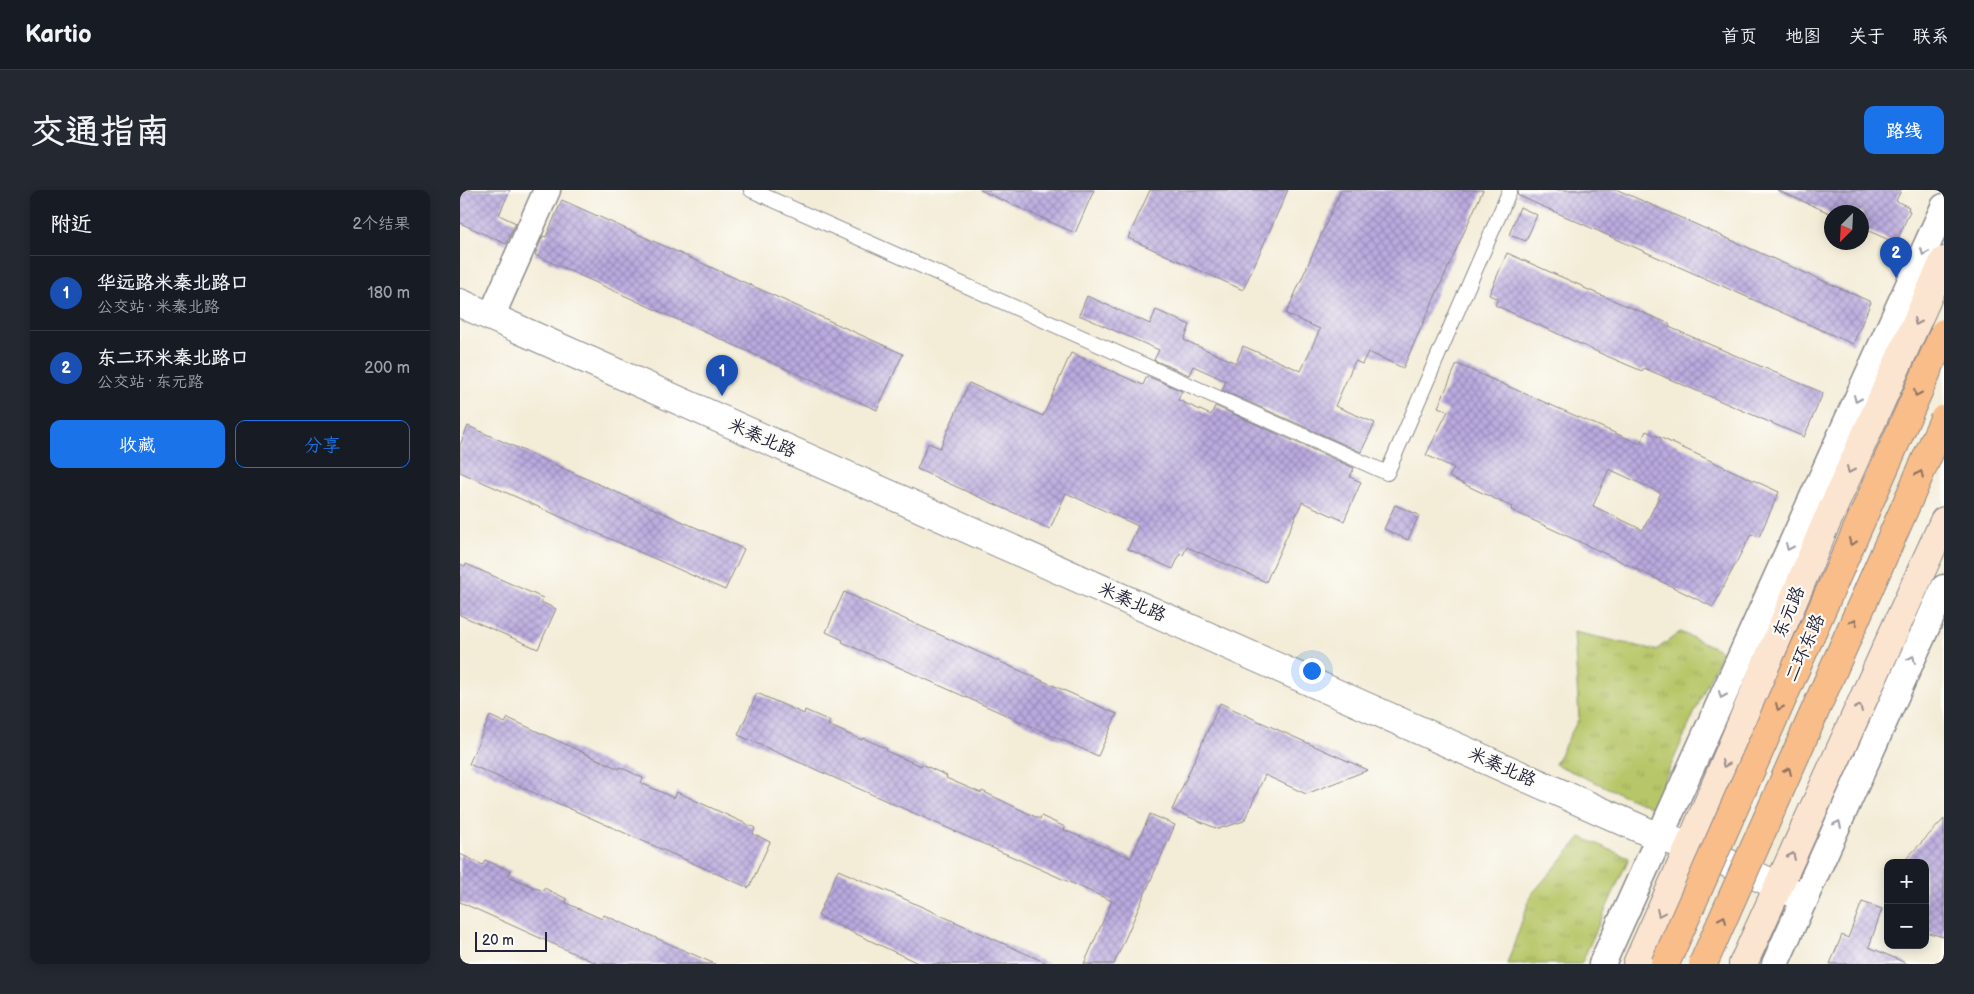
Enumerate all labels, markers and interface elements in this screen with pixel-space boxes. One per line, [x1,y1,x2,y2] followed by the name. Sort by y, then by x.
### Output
[25,20,92,49] text: Kartio
[1721,26,1757,47] text: 首页
[1785,26,1821,47] text: 地图
[1849,26,1885,47] text: 关于
[1913,26,1949,47] text: 联系
[1864,106,1944,154] button: 路线
[30,111,170,154] text: 交通指南
[1824,205,1869,250] north arrow
[50,212,92,237] text: 附近
[353,215,410,234] text: 2个结果
[1880,237,1912,278] pin: 2
[1919,247,1930,256] one-way arrow
[97,272,249,295] text: 华远路米秦北路口
[63,284,69,303] text: 1
[368,284,410,303] text: 180 m
[97,298,219,317] text: 公交站 · 米秦北路
[1912,317,1923,326] one-way arrow
[97,347,249,370] text: 东二环米秦北路口
[706,355,738,396] pin: 1
[61,359,71,378] text: 2
[364,359,410,378] text: 200 m
[97,373,203,392] text: 公交站 · 东元路
[1913,388,1924,397] one-way arrow
[1853,394,1863,403] one-way arrow
[725,414,799,462] street label: 米秦北路
[50,420,225,468] button: 收藏
[235,420,410,468] button: 分享
[1846,465,1857,474] one-way arrow
[1913,470,1924,479] one-way arrow
[1847,537,1858,546] one-way arrow
[1785,542,1796,551] one-way arrow
[1095,578,1169,626] street label: 米秦北路
[1769,583,1809,641] street label: 东元路
[1781,611,1829,685] street label: 二环东路
[1848,618,1859,627] one-way arrow
[1906,656,1916,665] one-way arrow
[1299,658,1325,684] your location
[1718,690,1729,699] one-way arrow
[1774,702,1785,711] one-way arrow
[1853,704,1863,713] one-way arrow
[1465,743,1539,791] street label: 米秦北路
[1720,759,1731,768] one-way arrow
[1782,767,1793,776] one-way arrow
[1832,820,1843,829] one-way arrow
[1785,852,1796,861] one-way arrow
[1884,859,1929,949] map controls
[1884,859,1929,904] button: +
[1884,904,1929,949] button: −
[1656,908,1667,917] one-way arrow
[1716,915,1727,924] one-way arrow
[475,929,548,952] scale bar
[482,932,514,949] text: 20 m

